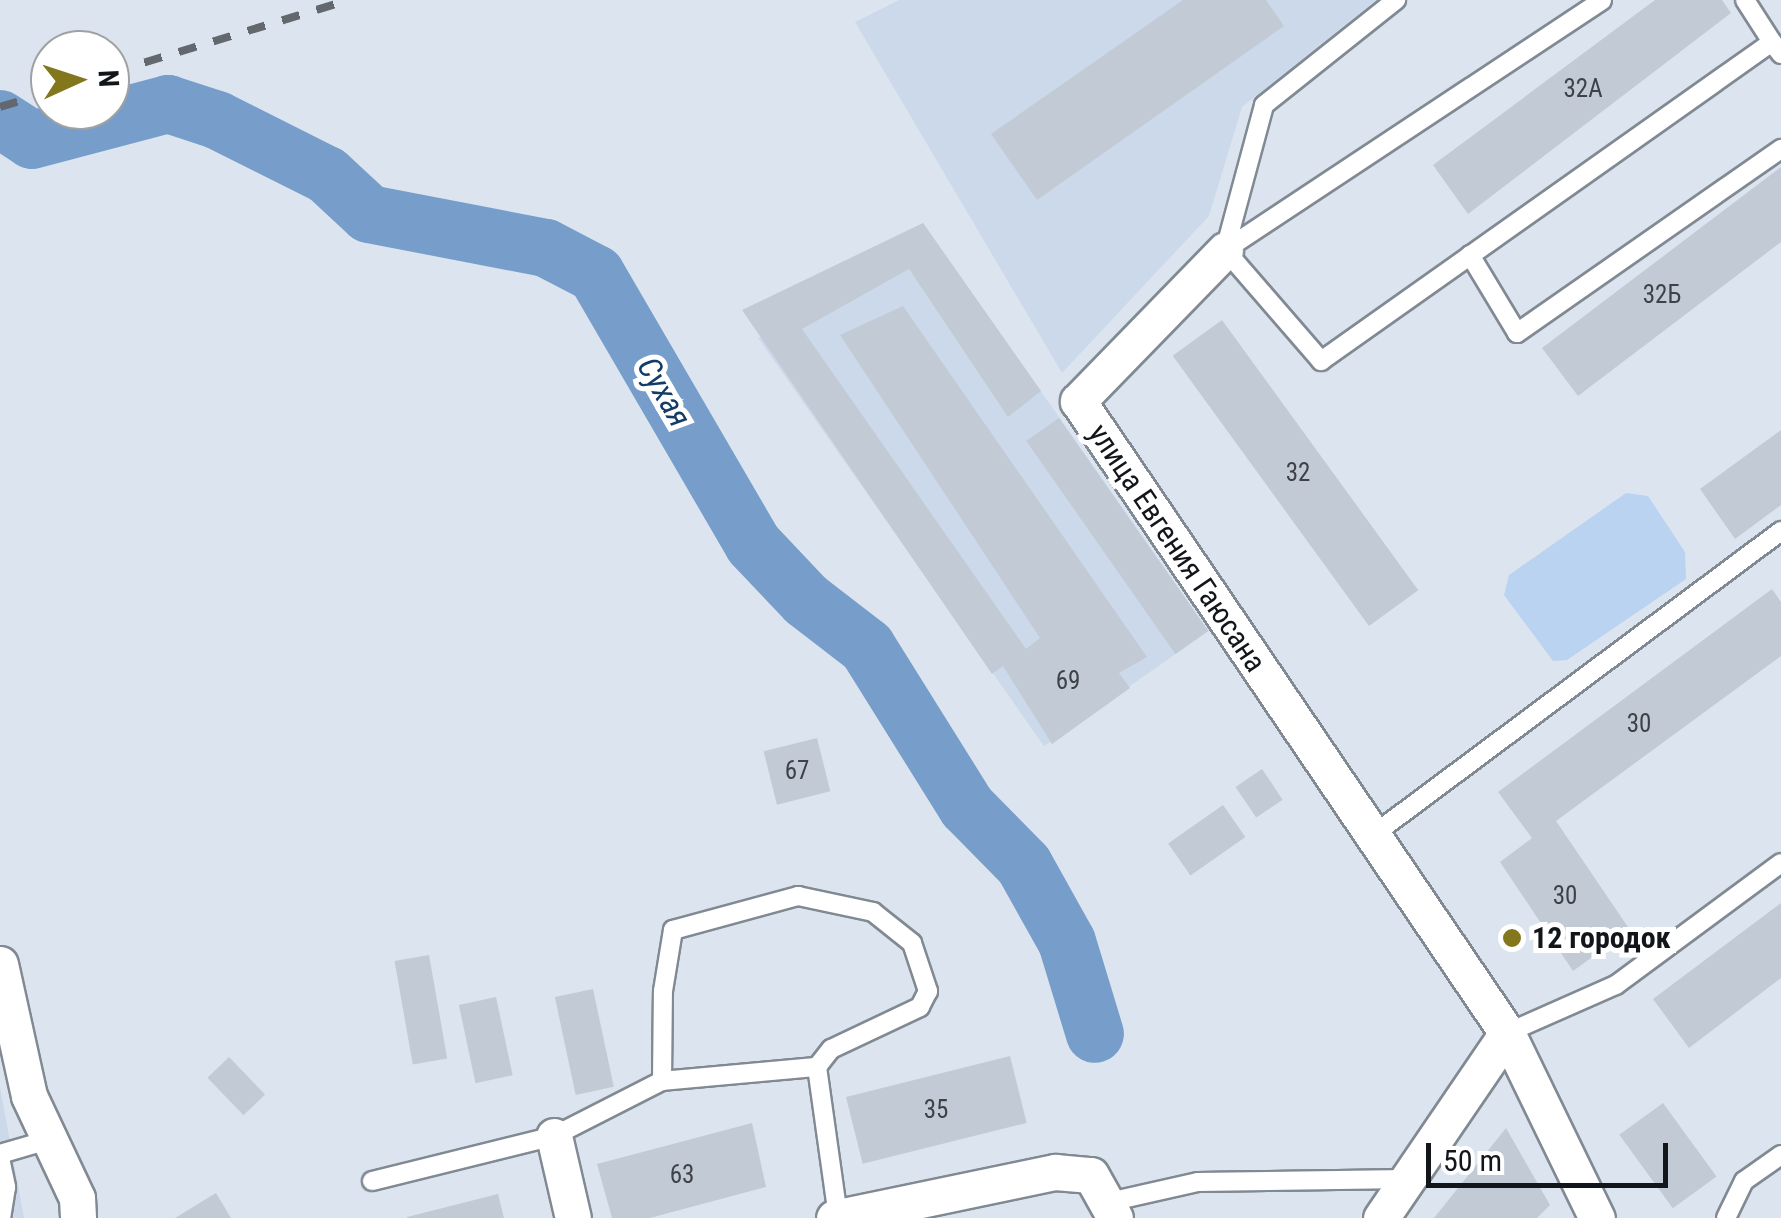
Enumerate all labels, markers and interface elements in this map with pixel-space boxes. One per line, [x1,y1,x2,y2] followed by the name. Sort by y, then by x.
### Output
[30,30,130,130] north arrow
[92,69,125,88] text: N
[1563,74,1603,104] house number: 32А
[1643,280,1681,310] house number: 32Б
[629,350,699,434] water label: Сухая
[1081,417,1273,679] street label: улица Евгения Гаюсана
[1286,458,1310,488] house number: 32
[1056,666,1080,696] house number: 69
[1627,709,1651,739] house number: 30
[785,756,809,786] house number: 67
[1553,881,1577,911] house number: 30
[1532,920,1671,956] place label: 12 городок
[1501,927,1523,949] marker: 12 городок
[924,1095,948,1125] house number: 35
[1431,1123,1674,1185] scale bar
[1443,1143,1502,1178] text: 50 m
[670,1160,694,1190] house number: 63

